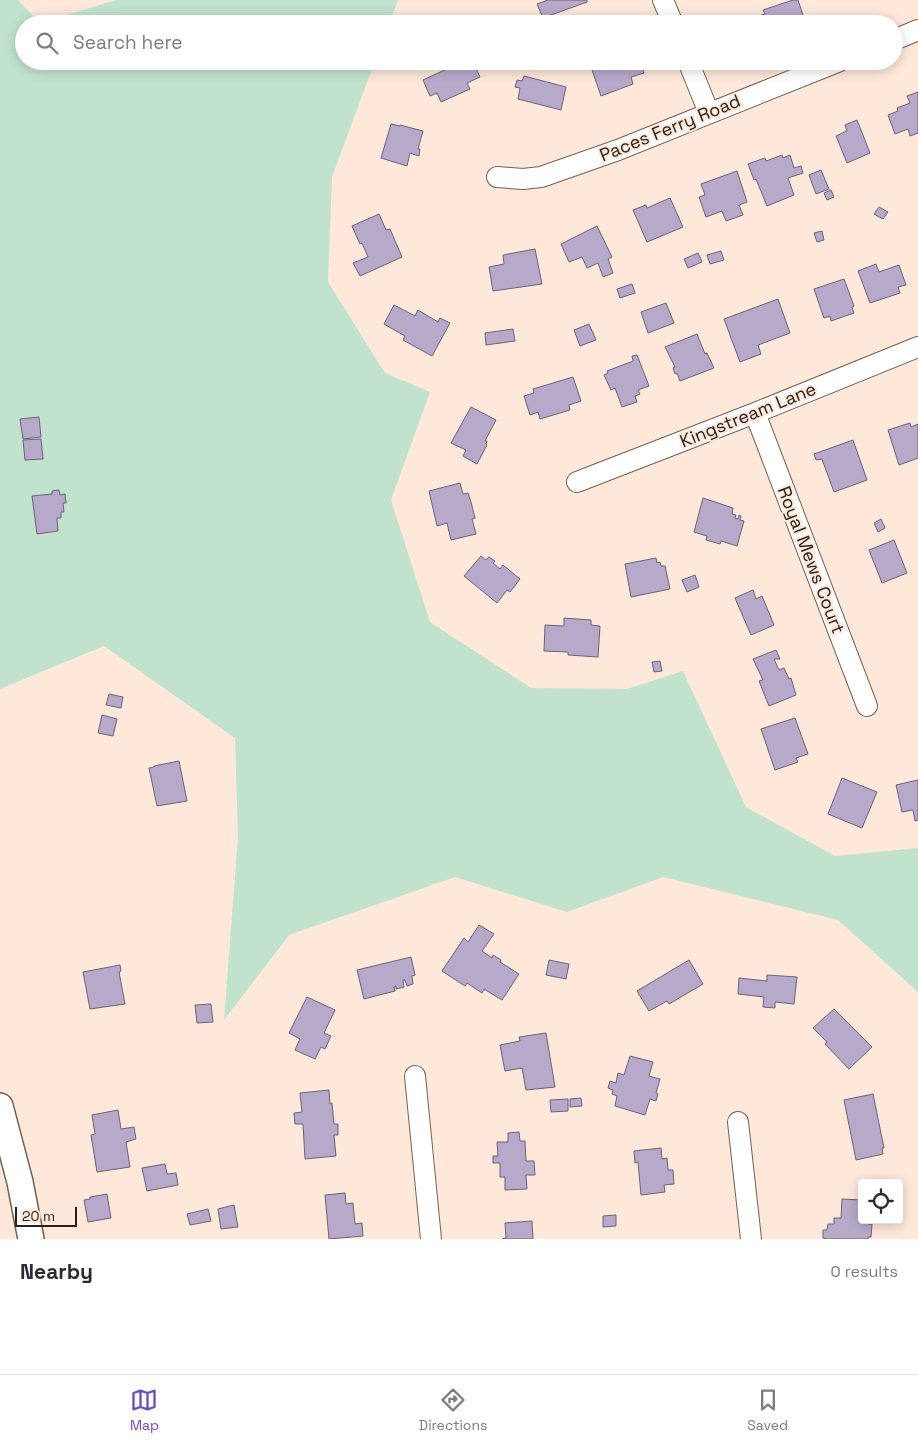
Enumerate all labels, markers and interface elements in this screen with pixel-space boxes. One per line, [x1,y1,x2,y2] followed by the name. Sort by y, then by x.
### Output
[15,15,903,70] search box
[33,29,61,57] icon: search
[73,30,183,55] text: Search here
[596,89,744,166] street label: Paces Ferry Road
[676,377,819,452] street label: Kingstream Lane
[773,483,850,637] street label: Royal Mews Court
[858,1179,903,1224] map controls
[858,1179,903,1224] button: locate
[15,1204,78,1227] scale bar
[22,1207,55,1225] text: 20 m
[20,1258,93,1285] text: Nearby
[830,1261,898,1282] text: 0 results
[130,1386,159,1434] tab: Map
[419,1386,487,1434] tab: Directions
[747,1386,788,1434] tab: Saved

